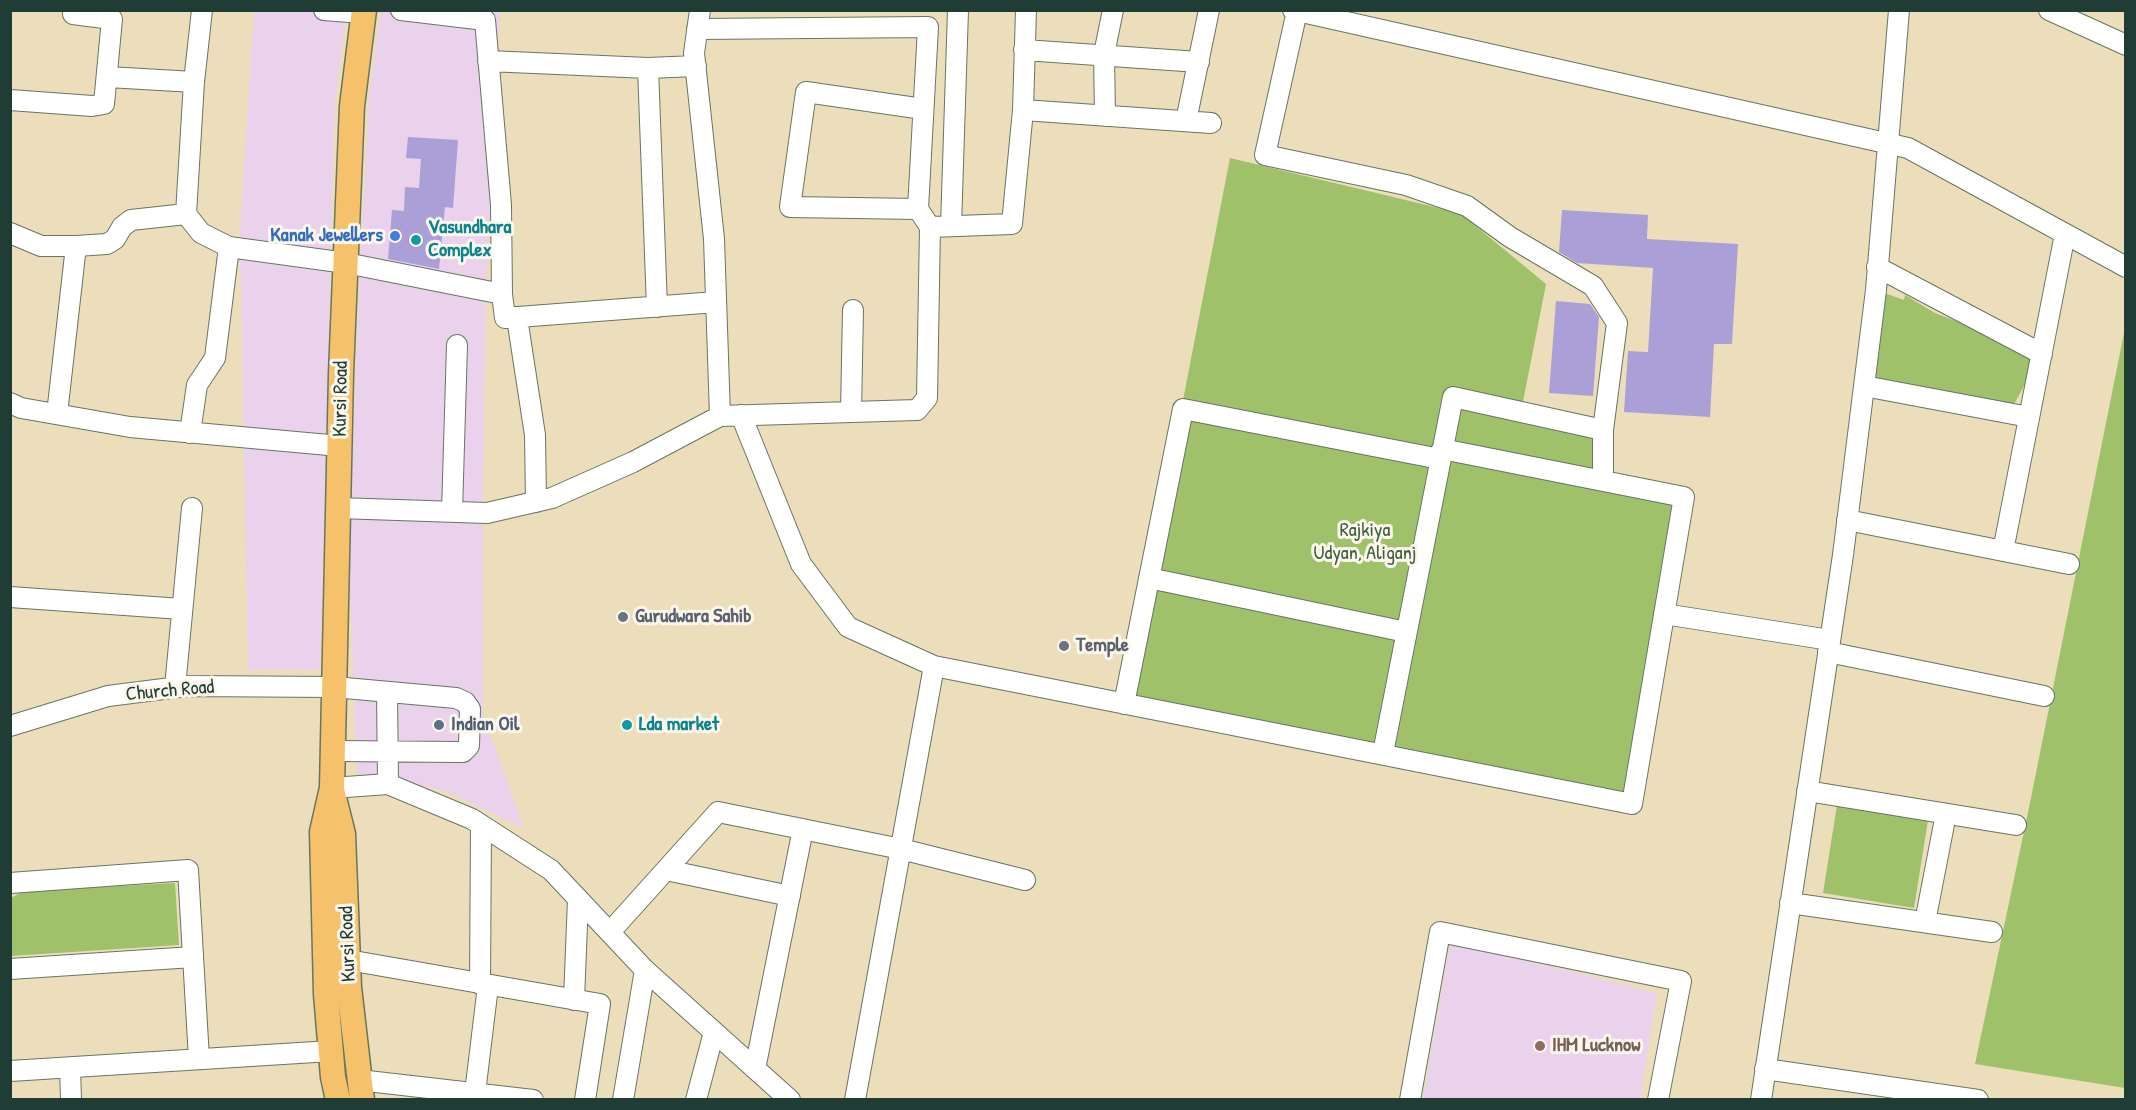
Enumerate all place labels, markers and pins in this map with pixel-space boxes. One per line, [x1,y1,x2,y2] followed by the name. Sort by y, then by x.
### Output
[428,216,511,263] place label: Vasundhara Complex
[270,224,383,248] place label: Kanak Jewellers
[388,229,402,243] marker: Kanak Jewellers
[409,233,423,247] marker: Vasundhara Complex
[635,605,751,629] place label: Gurudwara Sahib
[616,610,630,624] marker: Gurudwara Sahib
[1076,634,1129,658] place label: Temple
[1057,639,1071,653] marker: Temple
[451,713,519,737] place label: Indian Oil
[639,713,719,737] place label: Lda market
[432,718,446,732] marker: Indian Oil
[620,718,634,732] marker: Lda market
[1552,1034,1640,1058] place label: IHM Lucknow
[1533,1039,1547,1053] marker: IHM Lucknow

